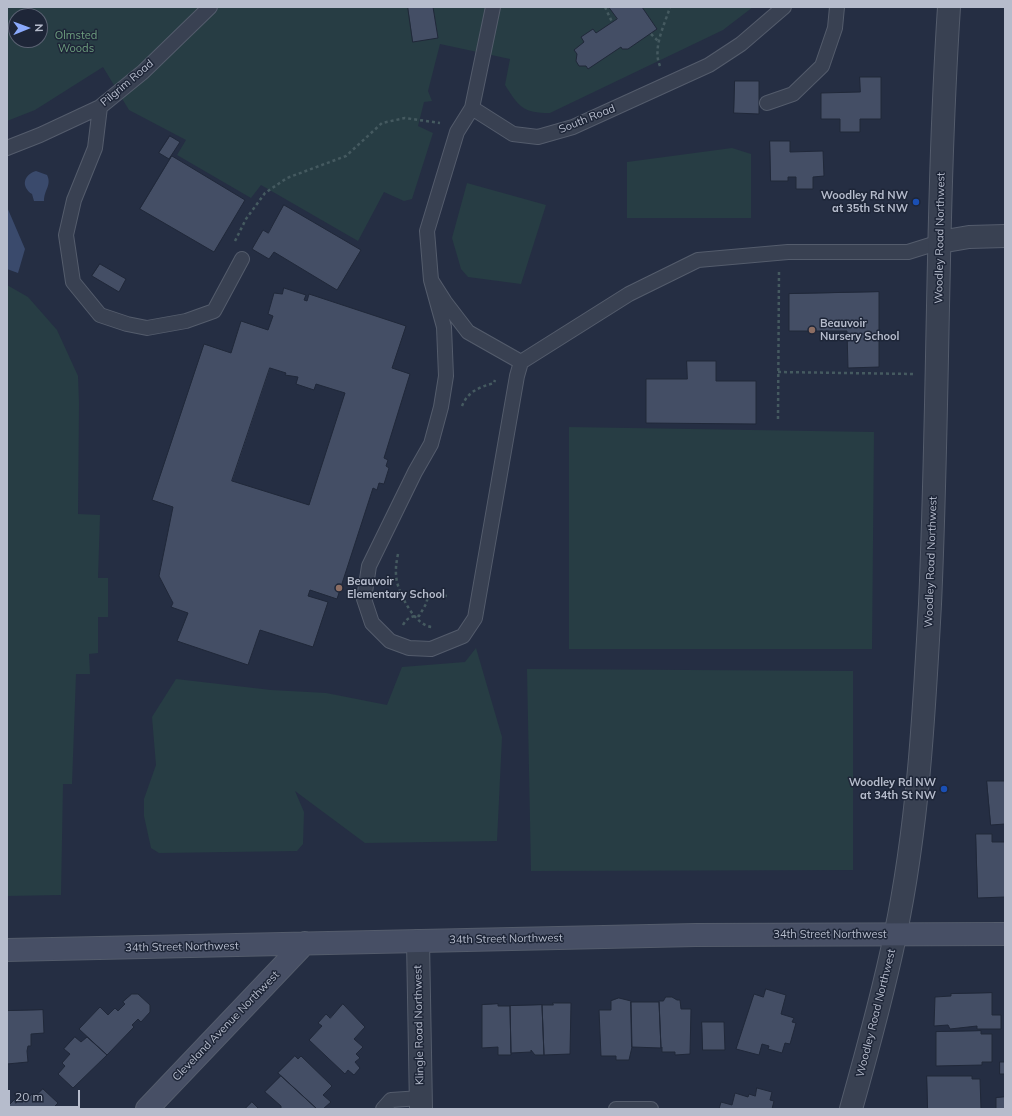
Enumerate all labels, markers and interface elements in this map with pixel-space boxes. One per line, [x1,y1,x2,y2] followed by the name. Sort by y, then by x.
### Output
[8,8,48,48] north arrow
[32,24,46,32] text: N
[55,29,97,55] park label: Olmsted Woods
[98,57,156,109] street label: Pilgrim Road
[557,102,617,136] street label: South Road
[932,172,948,304] street label: Woodley Road Northwest
[821,189,908,215] place label: Woodley Rd NW at 35th St NW
[911,197,921,207] marker: Woodley Rd NW at 35th St NW
[820,317,899,343] place label: Beauvoir Nursery School
[807,325,817,335] marker: Beauvoir Nursery School
[922,496,940,628] street label: Woodley Road Northwest
[347,575,445,601] place label: Beauvoir Elementary School
[334,583,344,593] marker: Beauvoir Elementary School
[849,776,936,802] place label: Woodley Rd NW at 34th St NW
[939,784,949,794] marker: Woodley Rd NW at 34th St NW
[773,928,887,942] street label: 34th Street Northwest
[449,931,563,947] street label: 34th Street Northwest
[125,939,239,955] street label: 34th Street Northwest
[854,948,898,1078] street label: Woodley Road Northwest
[411,965,427,1085] street label: Klingle Road Northwest
[170,968,282,1084] street label: Cleveland Avenue Northwest
[10,1082,82,1108] scale bar
[15,1089,43,1104] text: 20 m

